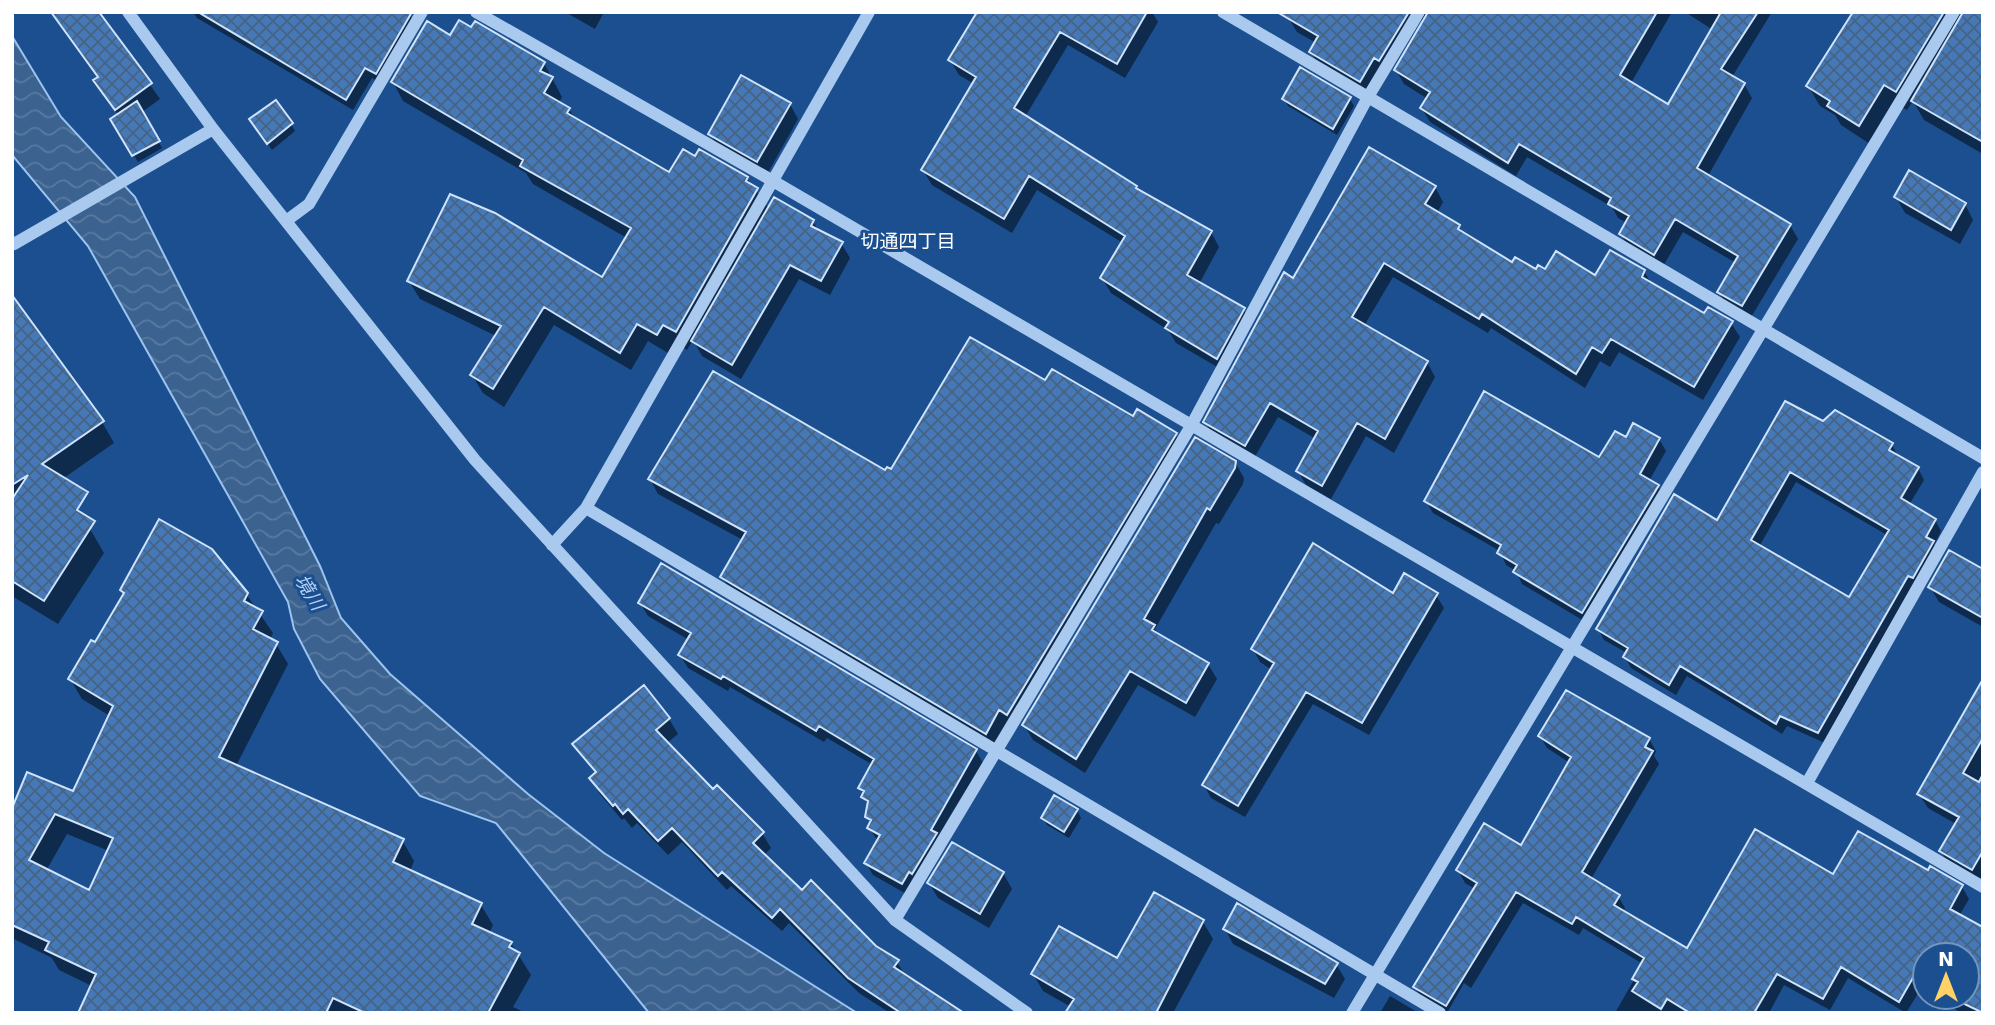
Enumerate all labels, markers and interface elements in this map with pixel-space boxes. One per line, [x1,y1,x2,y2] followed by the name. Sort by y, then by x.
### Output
[860,230,956,252] district label: 切通四丁目
[291,570,330,616] water label: 境川
[1911,941,1981,1011] north arrow
[1938,948,1954,970] text: N

